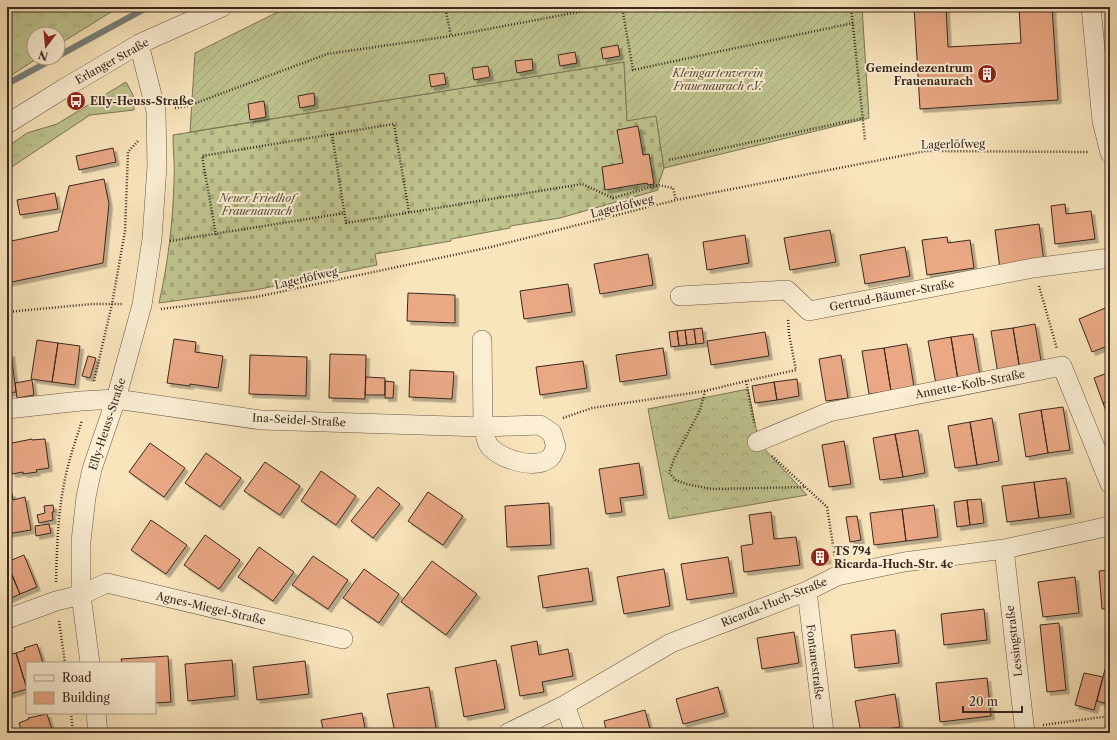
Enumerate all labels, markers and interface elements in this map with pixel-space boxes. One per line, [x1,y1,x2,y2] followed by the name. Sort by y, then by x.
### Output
[26,26,66,66] north arrow
[73,35,151,87] street label: Erlanger Straße
[36,47,50,64] text: N
[866,61,973,88] place label: Gemeindezentrum Frauenaurach
[976,63,998,85] building icon: Gemeindezentrum Frauenaurach
[672,66,764,93] park label: Kleingartenverein Frauenaurach e.V.
[65,90,87,112] bus stop icon: Elly-Heuss-Straße
[90,94,194,108] place label: Elly-Heuss-Straße
[921,136,985,152] street label: Lagerlöfweg
[218,191,299,218] park label: Neuer Friedhof Frauenaurach
[589,191,655,221] street label: Lagerlöfweg
[273,264,339,292] street label: Lagerlöfweg
[828,276,956,314] street label: Gertrud-Bäumer-Straße
[913,366,1026,402] street label: Annette-Kolb-Straße
[85,376,129,472] street label: Elly-Heuss-Straße
[252,411,346,429] street label: Ina-Seidel-Straße
[834,544,953,571] place label: TS 794 Ricarda-Huch-Str. 4c
[809,546,831,568] building icon: TS 794 Ricarda-Huch-Str. 4c
[719,574,829,630] street label: Ricarda-Huch-Straße
[154,588,267,627] street label: Agnes-Miegel-Straße
[1003,605,1025,677] street label: Lessingstraße
[803,623,827,701] street label: Fontanestraße
[26,662,156,714] legend
[62,670,92,685] text: Road
[963,688,1022,714] scale bar
[62,690,110,705] text: Building
[969,694,998,709] text: 20 m

